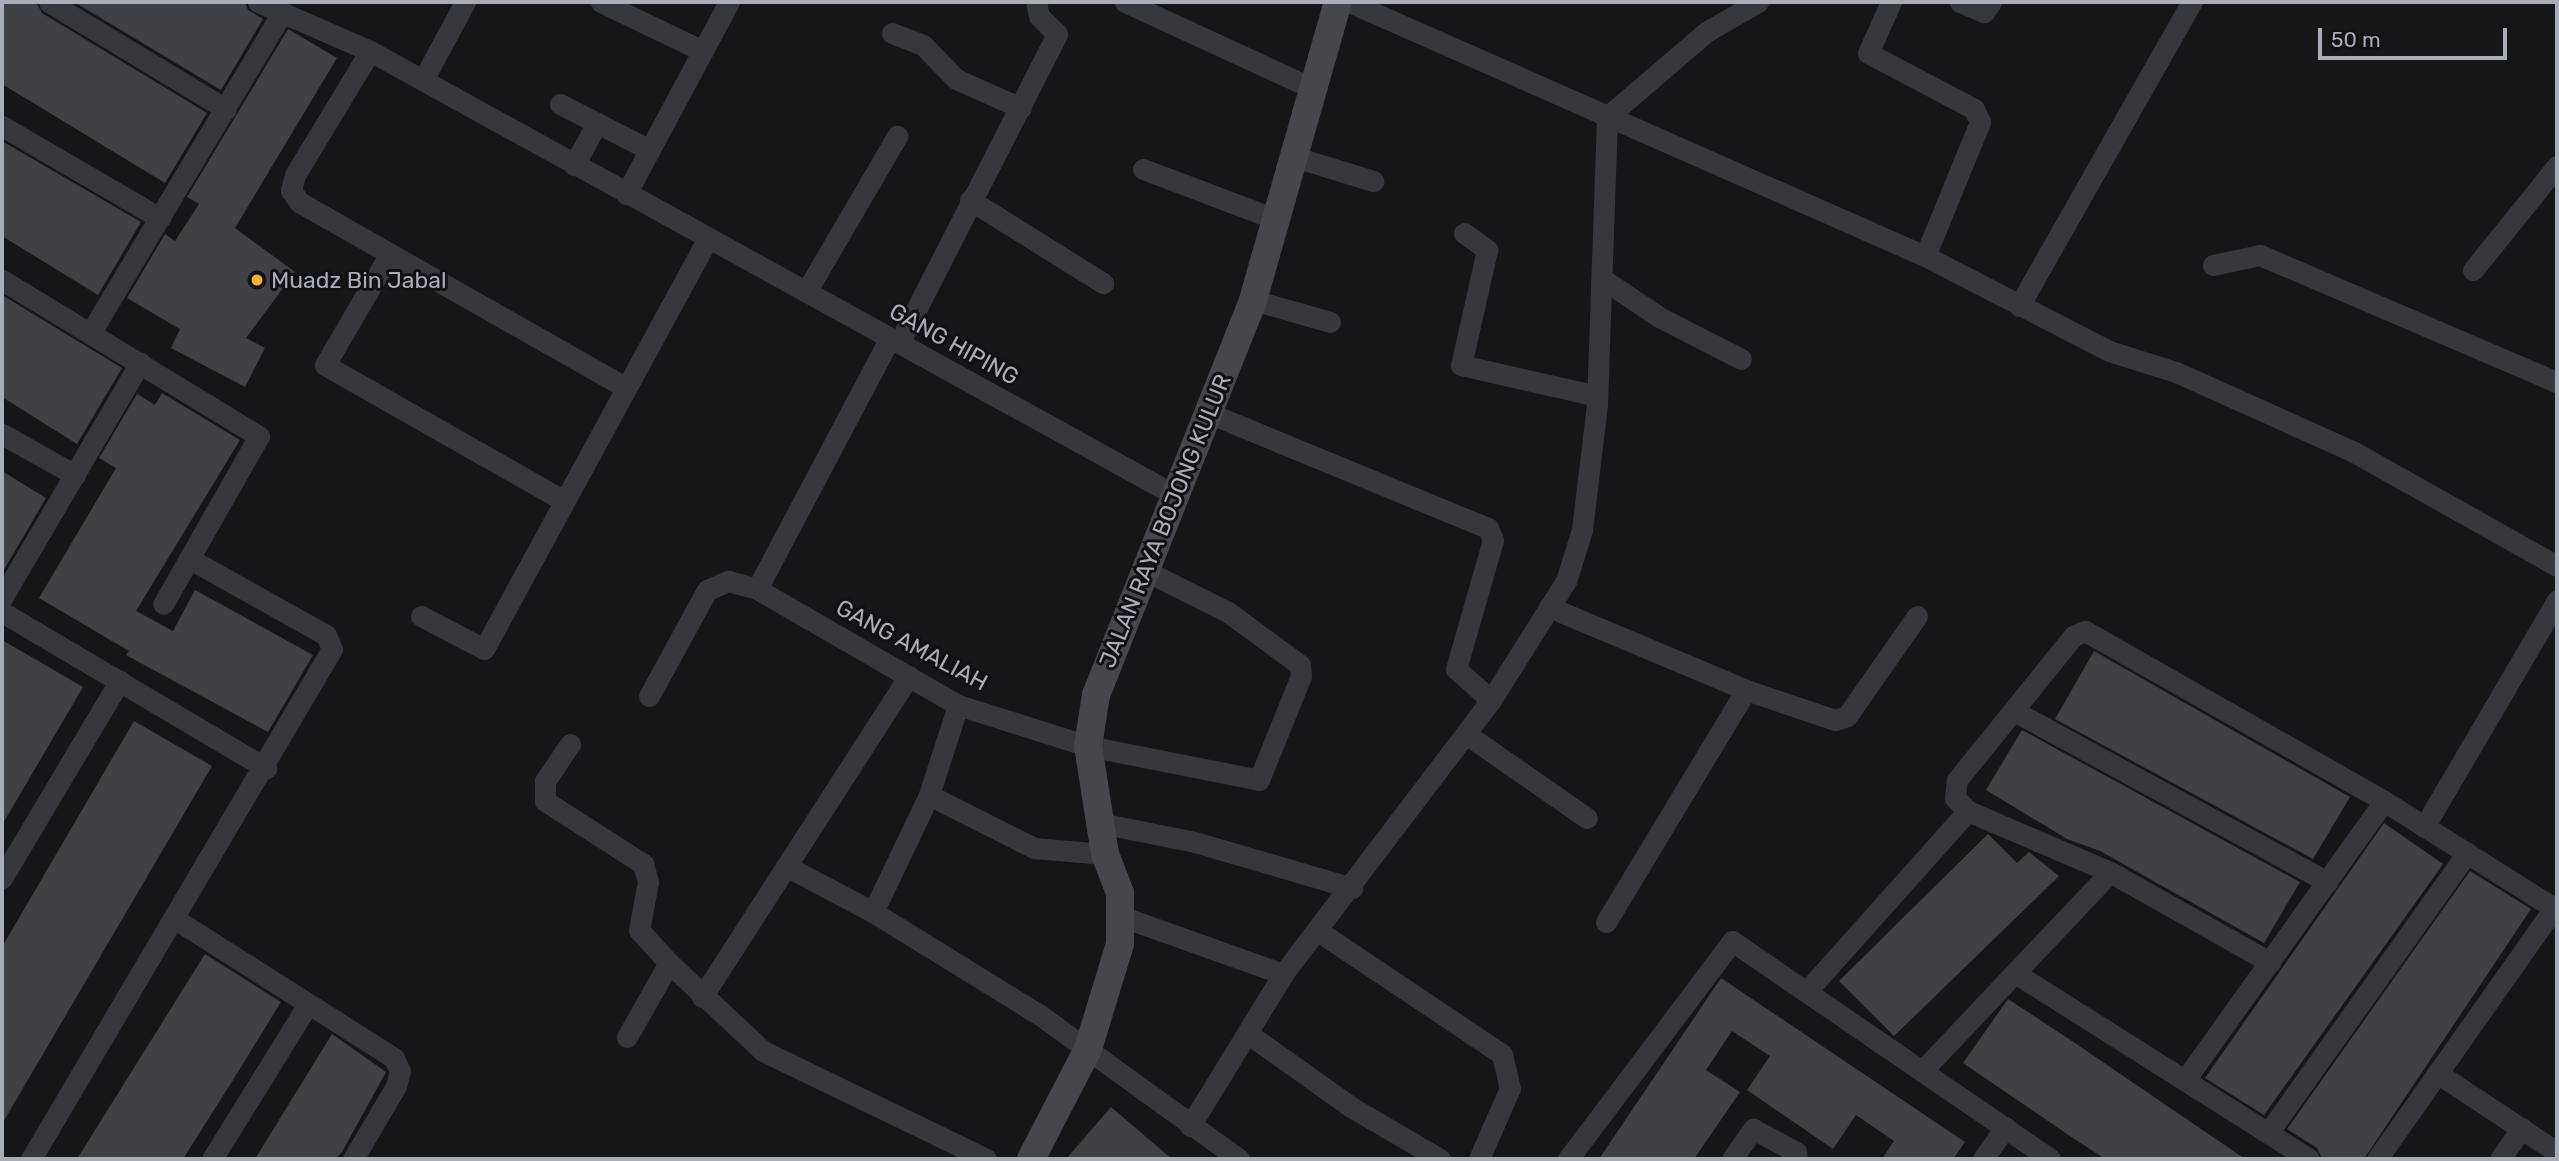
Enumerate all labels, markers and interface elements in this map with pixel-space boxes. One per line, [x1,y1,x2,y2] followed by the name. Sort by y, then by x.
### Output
[2321,14,2510,58] scale bar
[2331,27,2381,52] text: 50 m
[271,266,446,294] place label: Muadz Bin Jabal
[249,272,265,288] marker: Muadz Bin Jabal
[885,297,1023,391] street label: GANG HIPING
[1093,370,1237,672] street label: JALAN RAYA BOJONG KULUR
[831,593,993,697] street label: GANG AMALIAH

